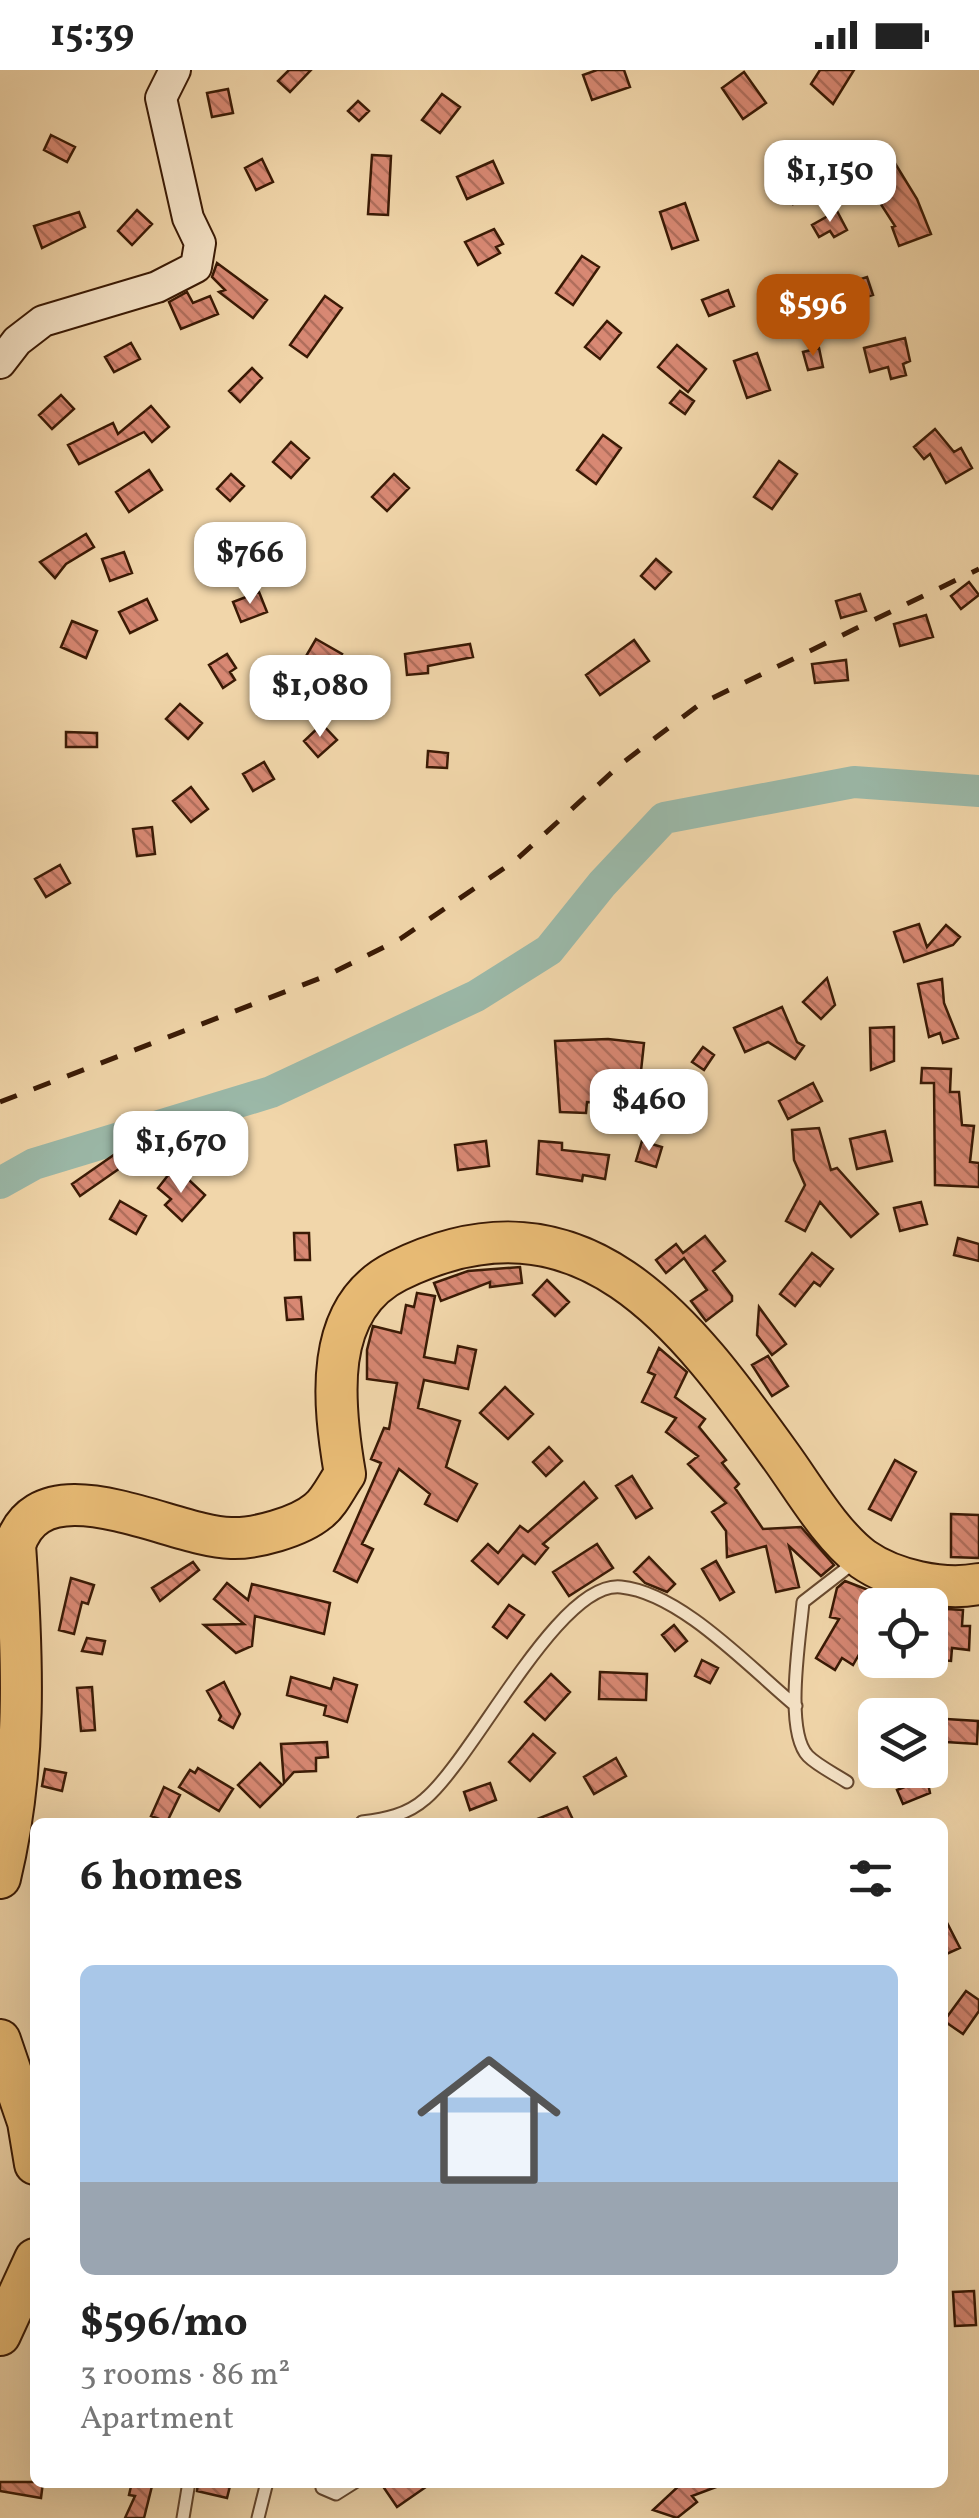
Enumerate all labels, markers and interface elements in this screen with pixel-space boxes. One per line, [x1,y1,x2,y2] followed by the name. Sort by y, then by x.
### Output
[50,9,134,62] text: 15:39
[749,140,911,225] pin: $1,150
[786,150,874,194] text: $1,150
[754,274,872,359] pin: $596
[779,284,847,328] text: $596
[191,522,309,607] pin: $766
[216,532,284,576] text: $766
[239,655,401,740] pin: $1,080
[272,665,368,709] text: $1,080
[590,1069,708,1154] pin: $460
[612,1079,686,1123] text: $460
[100,1111,262,1196] pin: $1,670
[135,1121,227,1165] text: $1,670
[858,1588,948,1788] map controls
[858,1588,948,1678] button: locate
[858,1698,948,1788] button: layers
[80,1849,243,1908] text: 6 homes
[843,1851,898,1906] icon: filters
[399,2030,579,2210] icon: home
[80,2295,248,2354] text: $596/mo
[80,2354,290,2398] text: 3 rooms · 86 m²
[80,2398,234,2442] text: Apartment

